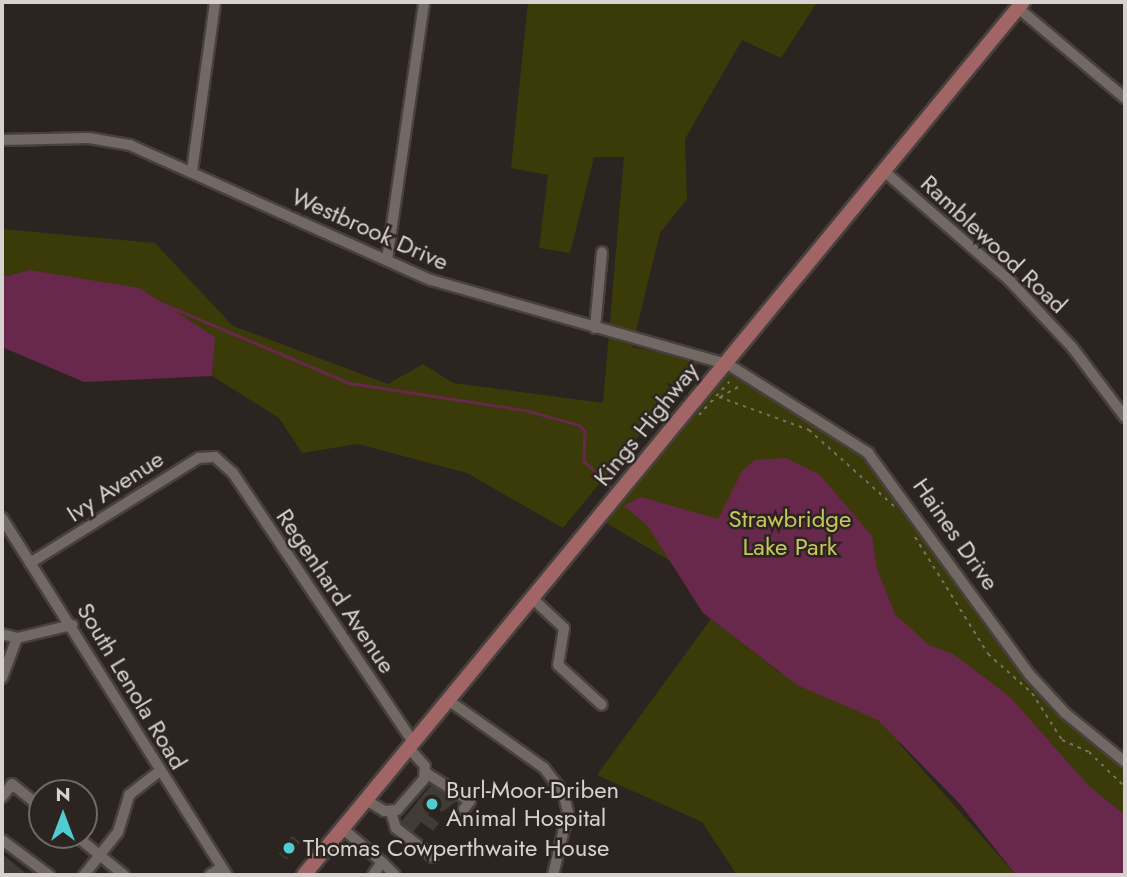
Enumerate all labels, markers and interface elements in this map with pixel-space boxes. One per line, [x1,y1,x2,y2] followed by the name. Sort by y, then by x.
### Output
[915,169,1073,319] street label: Ramblewood Road
[287,182,453,276] street label: Westbrook Drive
[587,356,705,492] street label: Kings Highway
[61,444,169,528] street label: Ivy Avenue
[907,472,1005,596] street label: Haines Drive
[270,503,402,679] street label: Regenhard Avenue
[729,505,851,561] park label: Strawbridge Lake Park
[71,597,193,775] street label: South Lenola Road
[446,776,619,832] place label: Burl-Moor-Driben Animal Hospital
[28,779,98,849] north arrow
[55,781,71,808] text: N
[424,796,440,812] marker: Burl-Moor-Driben Animal Hospital
[303,834,609,862] place label: Thomas Cowperthwaite House
[281,840,297,856] marker: Thomas Cowperthwaite House

